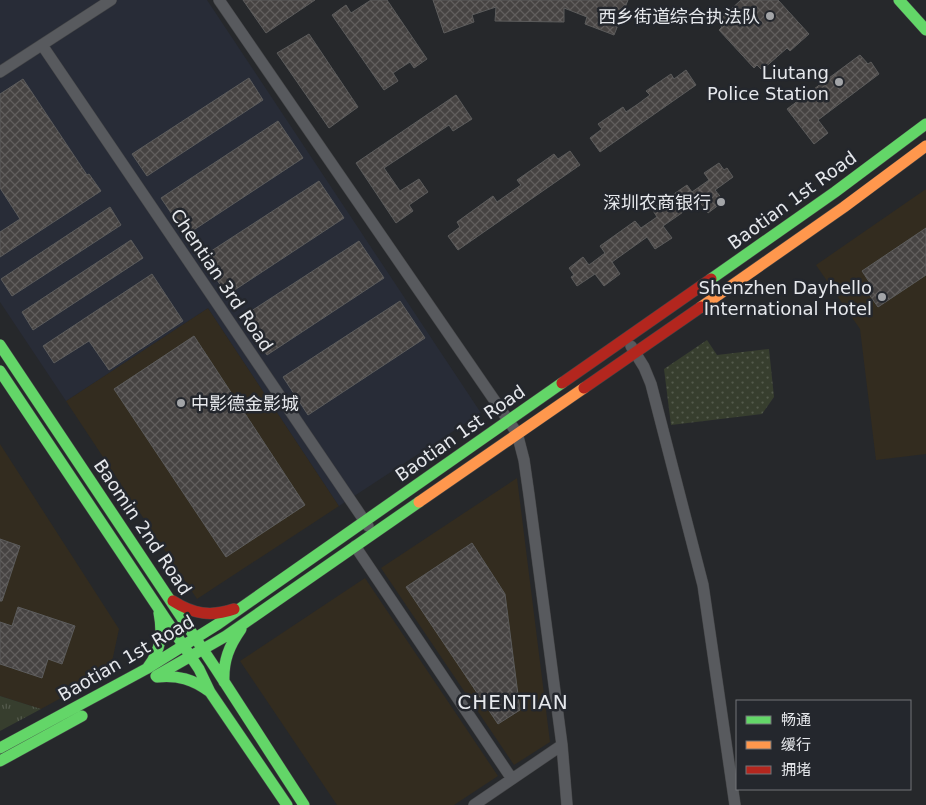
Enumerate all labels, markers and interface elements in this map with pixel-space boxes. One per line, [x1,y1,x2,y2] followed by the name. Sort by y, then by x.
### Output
[598,6,760,27] place label: 西乡街道综合执法队
[764,10,776,22] marker: 西乡街道综合执法队
[707,62,829,104] place label: Liutang Police Station
[833,76,845,88] marker: Liutang Police Station
[724,146,860,254] street label: Baotian 1st Road
[603,192,711,213] place label: 深圳农商银行
[715,196,727,208] marker: 深圳农商银行
[166,205,278,355] street label: Chentian 3rd Road
[699,277,872,319] place label: Shenzhen Dayhello International Hotel
[876,291,888,303] marker: Shenzhen Dayhello International Hotel
[391,380,529,486] street label: Baotian 1st Road
[191,393,299,414] place label: 中影德金影城
[175,397,187,409] marker: 中影德金影城
[90,455,196,599] street label: Baomin 2nd Road
[54,611,198,705] street label: Baotian 1st Road
[457,690,569,714] district label: CHENTIAN
[736,700,911,790] legend
[781,711,811,729] text: 畅通
[781,736,811,754] text: 缓行
[781,761,811,779] text: 拥堵

